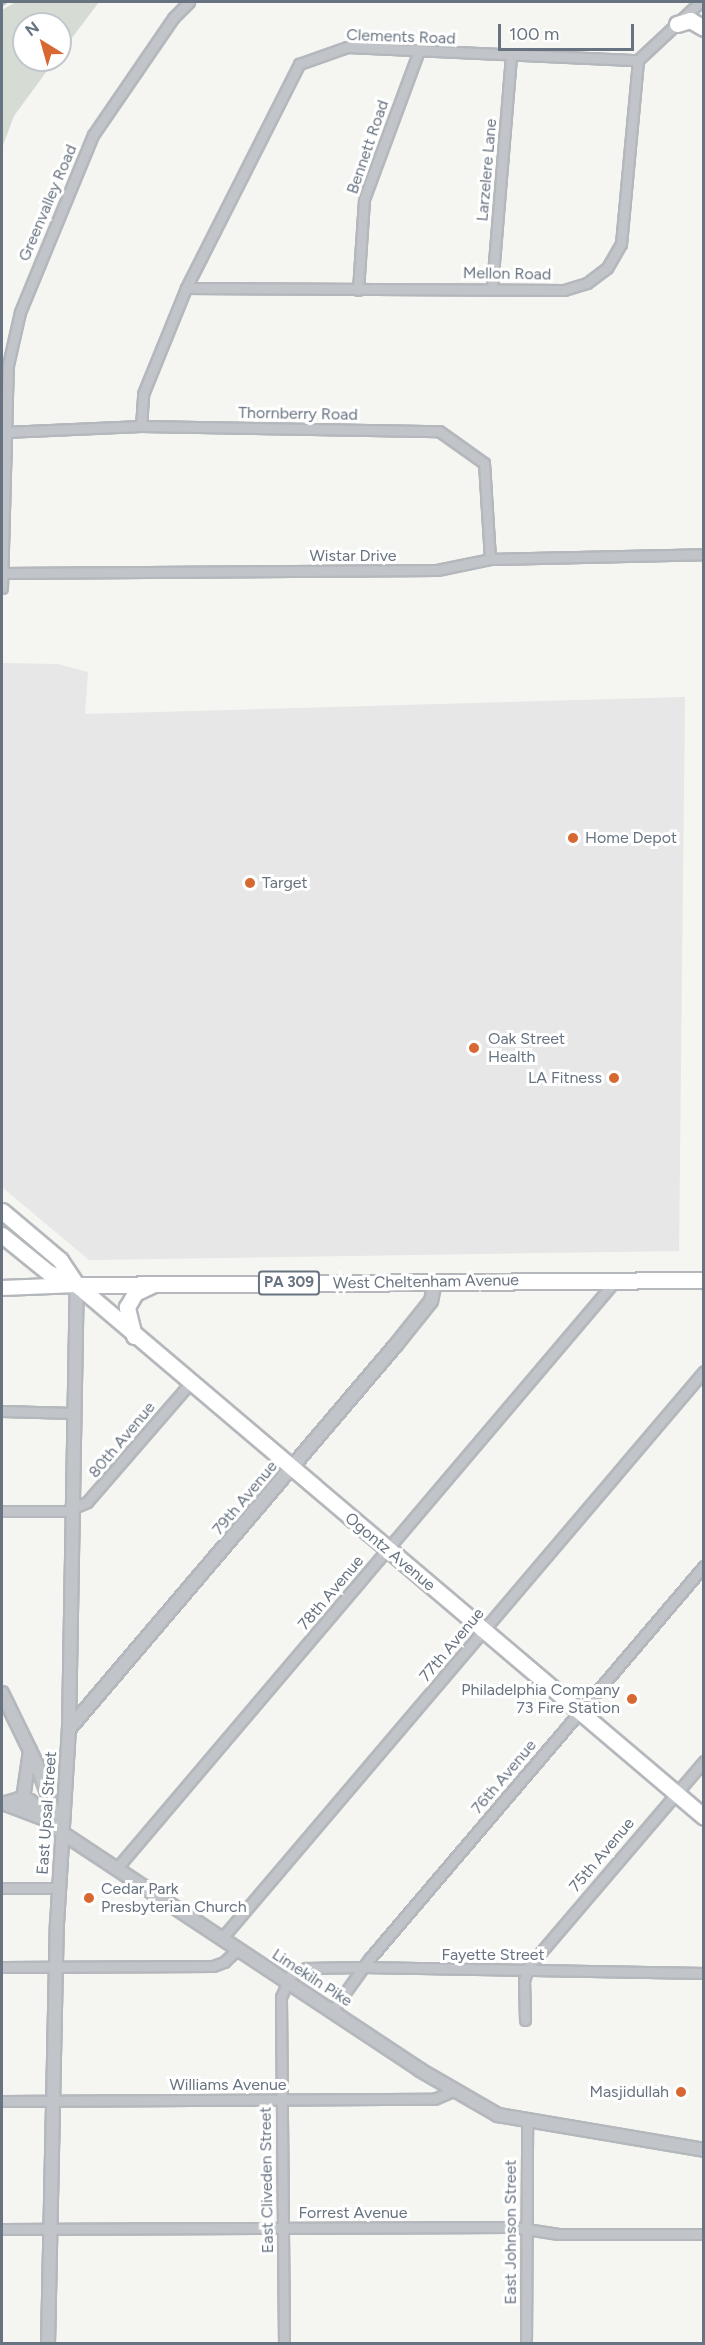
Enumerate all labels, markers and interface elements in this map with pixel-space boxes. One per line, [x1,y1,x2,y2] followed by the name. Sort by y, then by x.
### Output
[12,12,72,72] north arrow
[501,12,638,50] scale bar
[21,18,43,40] text: N
[509,23,559,45] text: 100 m
[346,25,456,49] street label: Clements Road
[343,98,393,196] street label: Bennett Road
[473,118,501,222] street label: Larzelere Lane
[15,142,81,264] street label: Greenvalley Road
[463,264,551,284] street label: Mellon Road
[238,403,358,425] street label: Thornberry Road
[309,546,397,566] street label: Wistar Drive
[585,828,677,848] place label: Home Depot
[566,831,580,845] marker: Home Depot
[262,873,308,893] place label: Target
[243,876,257,890] marker: Target
[488,1029,565,1067] place label: Oak Street Health
[465,1039,483,1057] marker: Oak Street Health
[528,1068,602,1088] place label: LA Fitness
[607,1071,621,1085] marker: LA Fitness
[258,1271,320,1295] road number: PA 309
[333,1271,519,1293] street label: West Cheltenham Avenue
[85,1398,159,1482] street label: 80th Avenue
[209,1457,281,1539] street label: 79th Avenue
[341,1509,439,1595] street label: Ogontz Avenue
[294,1552,368,1634] street label: 78th Avenue
[416,1604,488,1686] street label: 77th Avenue
[461,1680,620,1718] place label: Philadelphia Company 73 Fire Station
[625,1692,639,1706] marker: Philadelphia Company 73 Fire Station
[468,1736,540,1818] street label: 76th Avenue
[33,1751,61,1875] street label: East Upsal Street
[565,1814,639,1896] street label: 75th Avenue
[101,1879,247,1917] place label: Cedar Park Presbyterian Church
[82,1891,96,1905] marker: Cedar Park Presbyterian Church
[268,1945,356,2011] street label: Limekiln Pike
[441,1945,545,1965] street label: Fayette Street
[169,2075,287,2095] street label: Williams Avenue
[589,2082,669,2102] place label: Masjidullah
[674,2085,688,2099] marker: Masjidullah
[256,2107,278,2253] street label: East Cliveden Street
[501,2160,521,2304] street label: East Johnson Street
[299,2203,407,2223] street label: Forrest Avenue

